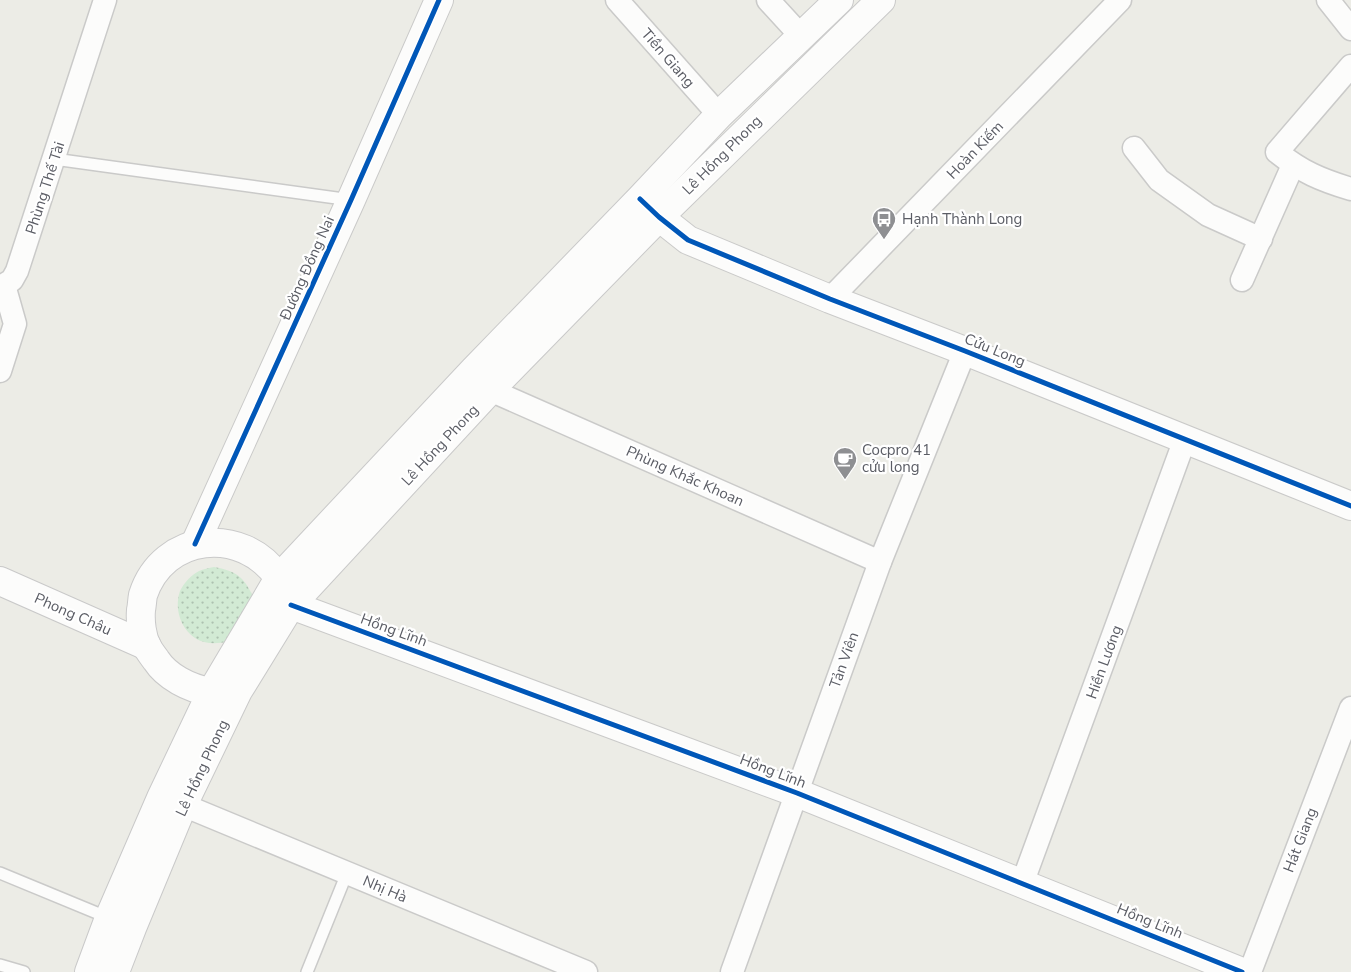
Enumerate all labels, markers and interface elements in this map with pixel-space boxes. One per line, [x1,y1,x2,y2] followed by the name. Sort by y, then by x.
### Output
[637,24,699,92] street label: Tiền Giang
[678,111,766,199] street label: Lê Hồng Phong
[942,117,1008,183] street label: Hoàn Kiếm
[21,139,69,237] street label: Phùng Thế Tài
[871,206,897,240] bus stop icon: Hạnh Thành Long
[902,209,1022,229] place label: Hạnh Thành Long
[275,213,339,324] street label: Đường Đồng Nai
[961,329,1029,371] street label: Cửu Long
[397,400,483,490] street label: Lê Hồng Phong
[862,440,931,477] place label: Cocpro 41 cửu long
[623,441,747,511] street label: Phùng Khắc Khoan
[832,446,858,480] cafe icon: Cocpro 41 cửu long
[31,588,115,640] street label: Phong Châu
[358,609,430,651] street label: Hồng Lĩnh
[1081,622,1127,702] street label: Hiền Lương
[825,629,863,691] street label: Tản Viên
[171,716,233,820] street label: Lê Hồng Phong
[737,749,809,793] street label: Hồng Lĩnh
[1278,805,1322,875] street label: Hát Giang
[360,871,410,907] street label: Nhị Hà
[1114,899,1186,943] street label: Hồng Lĩnh

